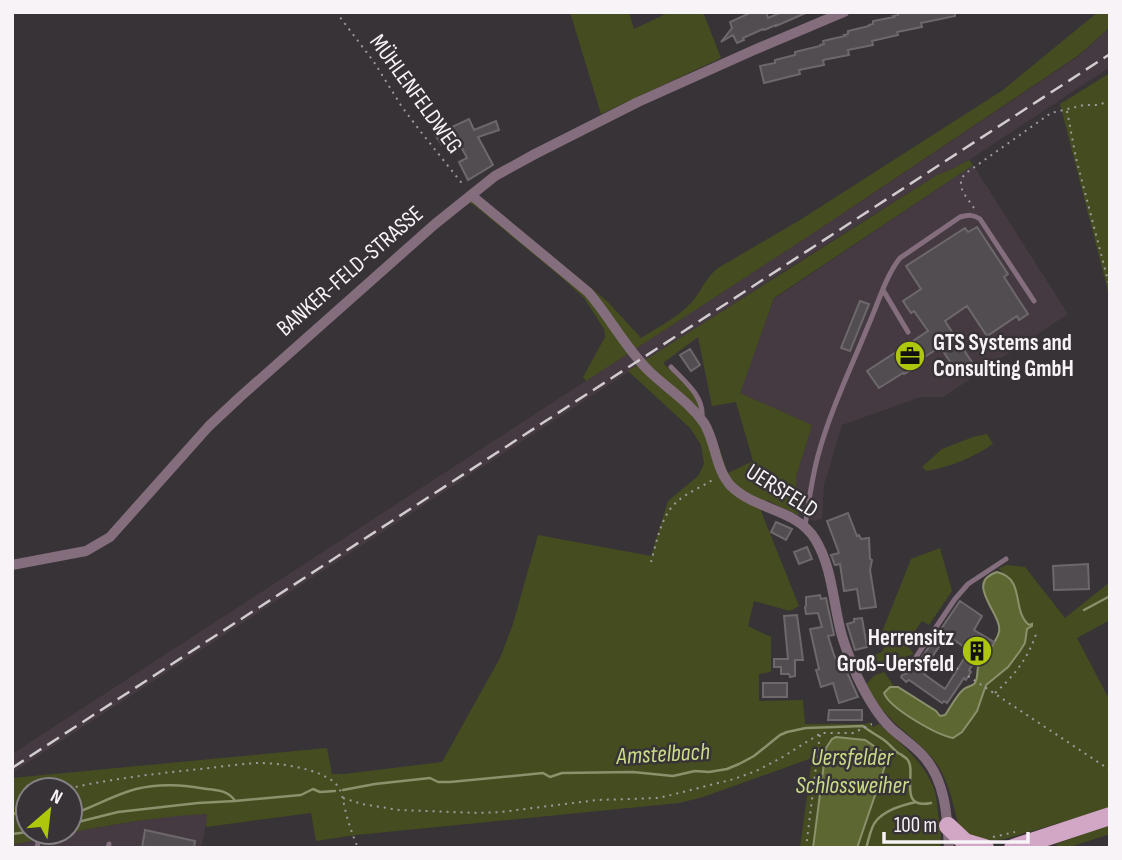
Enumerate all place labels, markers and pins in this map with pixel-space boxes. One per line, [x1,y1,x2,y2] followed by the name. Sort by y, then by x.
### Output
[933,329,1074,383] place label: GTS Systems and Consulting GmbH
[893,339,927,373] office icon: GTS Systems and Consulting GmbH
[837,624,954,678] place label: Herrensitz Groß-Uersfeld
[960,634,994,668] building icon: Herrensitz Groß-Uersfeld

